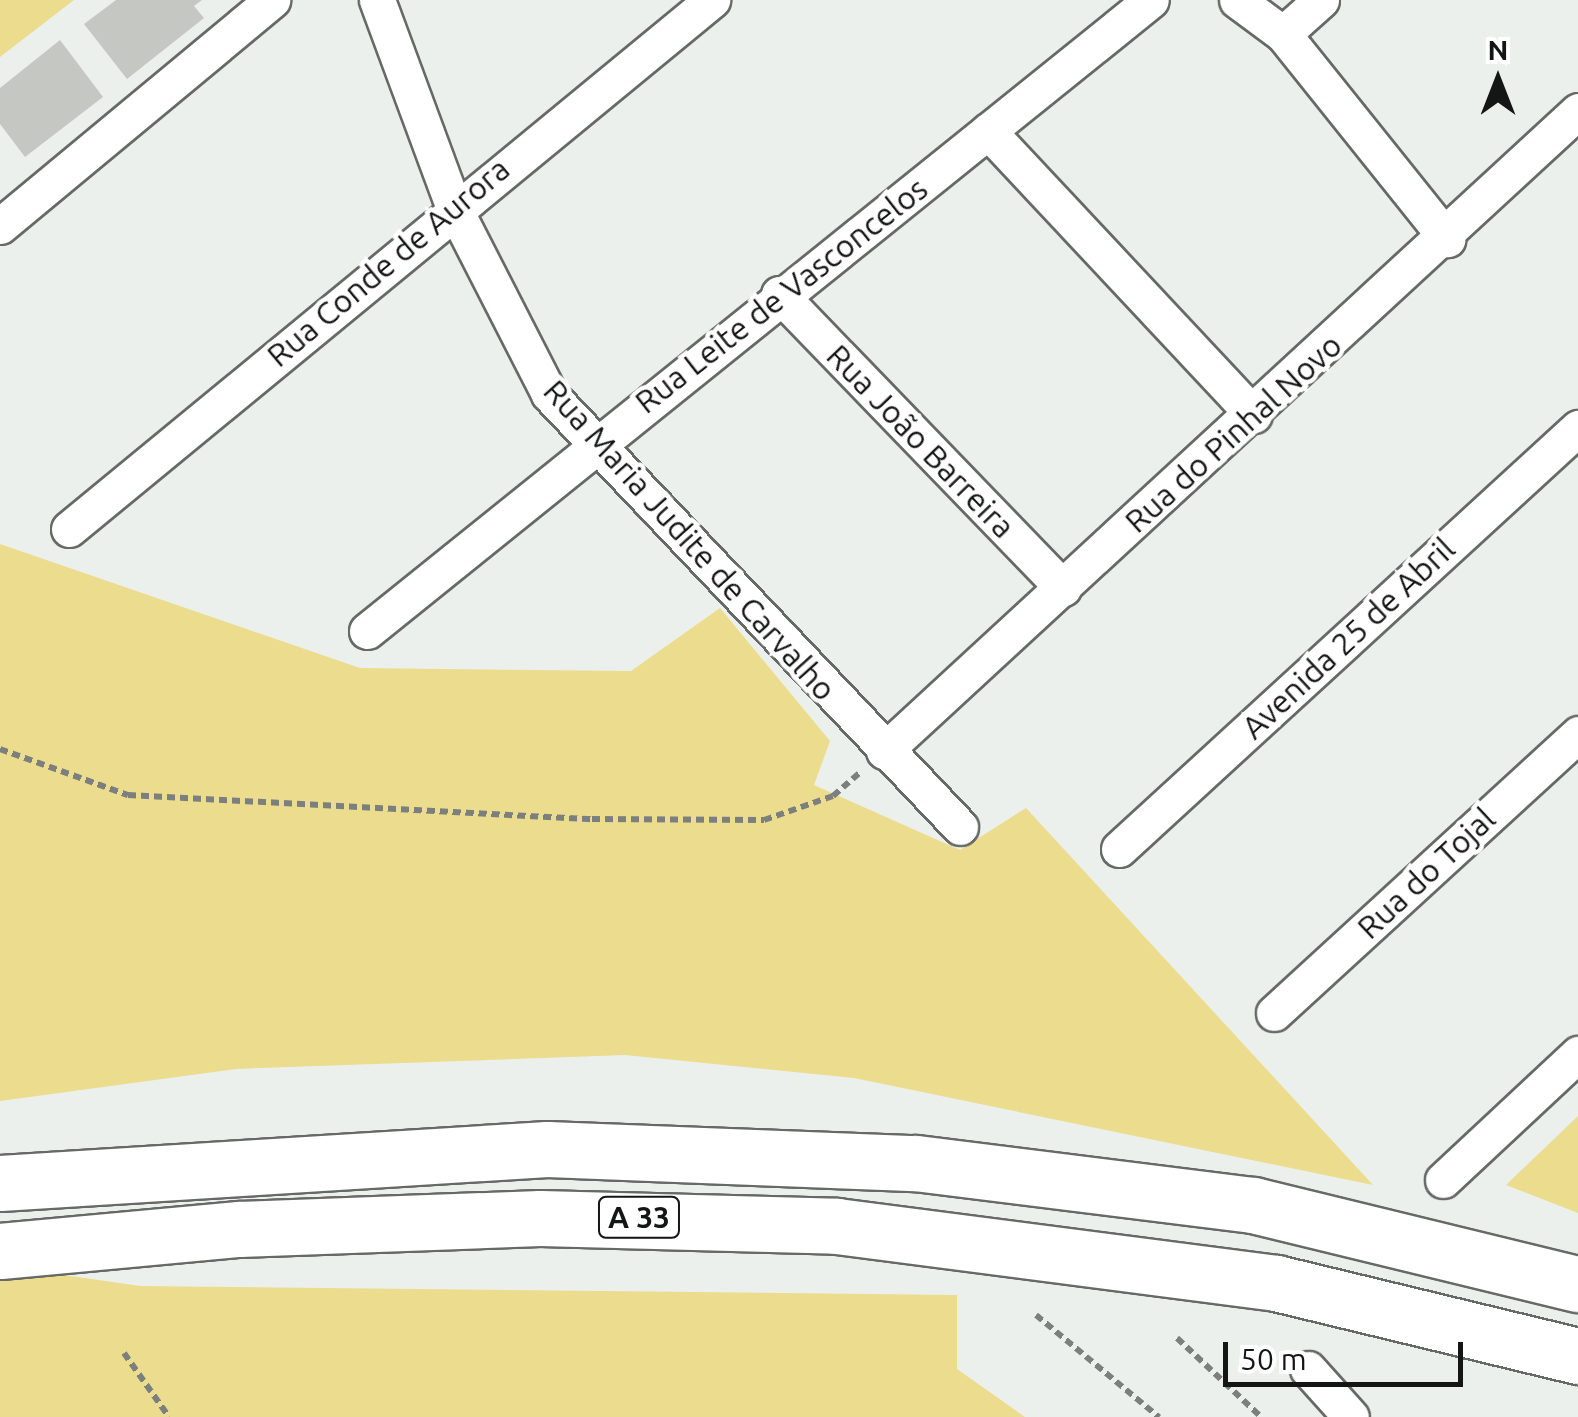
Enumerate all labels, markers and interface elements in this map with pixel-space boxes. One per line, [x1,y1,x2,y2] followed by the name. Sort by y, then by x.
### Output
[1448,30,1548,130] north arrow
[1488,34,1508,65] text: N
[259,149,517,375] street label: Rua Conde de Aurora
[627,169,935,421] street label: Rua Leite de Vasconcelos
[1117,326,1349,540] street label: Rua do Pinhal Novo
[819,336,1023,546] street label: Rua João Barreira
[536,372,844,708] street label: Rua Maria Judite de Carvalho
[1234,529,1462,747] street label: Avenida 25 de Abril
[1349,800,1503,946] street label: Rua do Tojal
[596,1192,682,1242] road number: A 33
[1228,1322,1468,1384] scale bar
[1240,1342,1307,1376] text: 50 m

